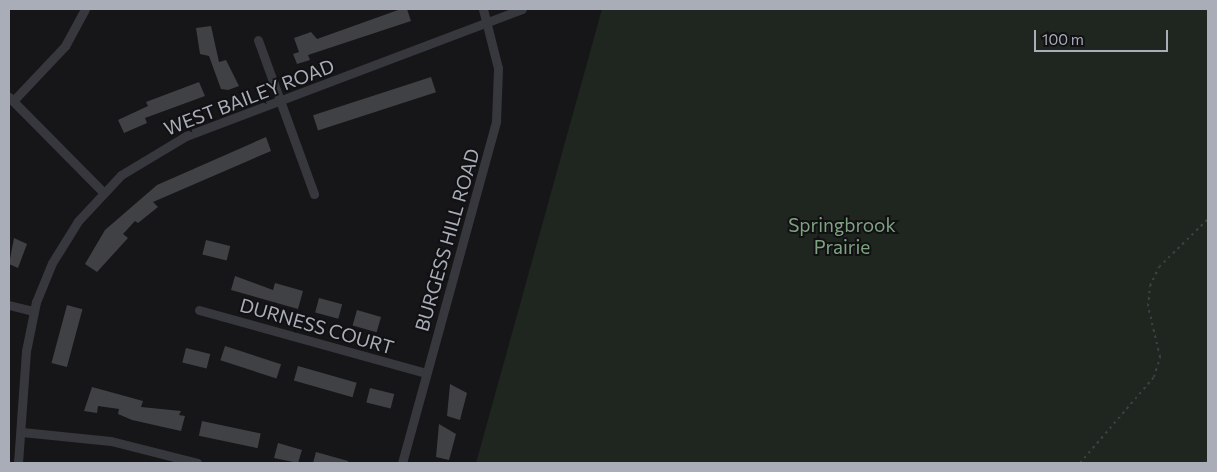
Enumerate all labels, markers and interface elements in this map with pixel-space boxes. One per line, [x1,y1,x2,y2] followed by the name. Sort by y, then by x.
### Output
[1037,20,1171,52] scale bar
[1042,30,1084,48] text: 100 m
[161,54,337,140] street label: WEST BAILEY ROAD
[410,146,484,334] street label: BURGESS HILL ROAD
[788,214,896,258] park label: Springbrook Prairie
[237,293,397,359] street label: DURNESS COURT

